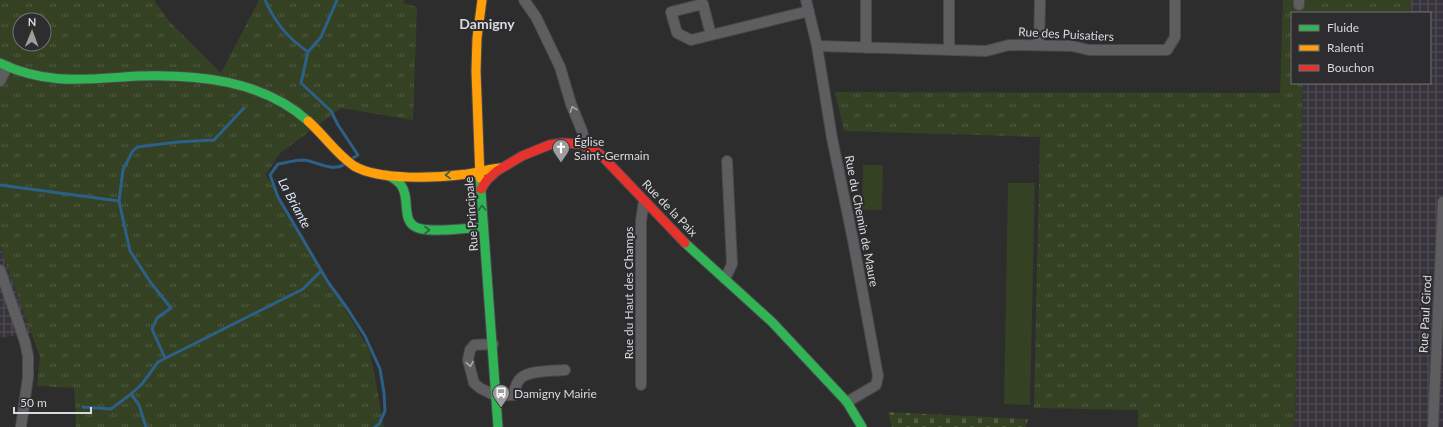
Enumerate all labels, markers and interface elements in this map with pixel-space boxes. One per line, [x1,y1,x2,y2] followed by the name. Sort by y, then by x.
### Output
[12,12,52,52] north arrow
[1291,12,1431,84] legend
[28,15,37,28] text: N
[459,15,515,32] district label: Damigny
[1327,20,1359,35] text: Fluide
[1018,24,1114,44] street label: Rue des Puisatiers
[1327,40,1364,55] text: Ralenti
[1327,60,1374,75] text: Bouchon
[570,105,578,112] one-way arrow
[574,134,649,163] place label: Église Saint-Germain
[551,138,571,163] church icon: Église Saint-Germain
[842,154,882,288] street label: Rue du Chemin de Maure
[445,171,451,180] one-way arrow
[275,175,315,231] water label: La Briante
[461,176,481,252] street label: Rue Principale
[639,176,701,240] street label: Rue de la Paix
[478,205,487,211] one-way arrow
[424,226,430,234] one-way arrow
[621,227,636,359] street label: Rue du Haut des Champs
[1415,275,1435,353] street label: Rue Paul Girod
[465,360,474,367] one-way arrow
[491,383,511,408] bus stop icon: Damigny Mairie
[514,386,597,401] place label: Damigny Mairie
[14,389,91,415] scale bar
[20,395,47,410] text: 50 m

